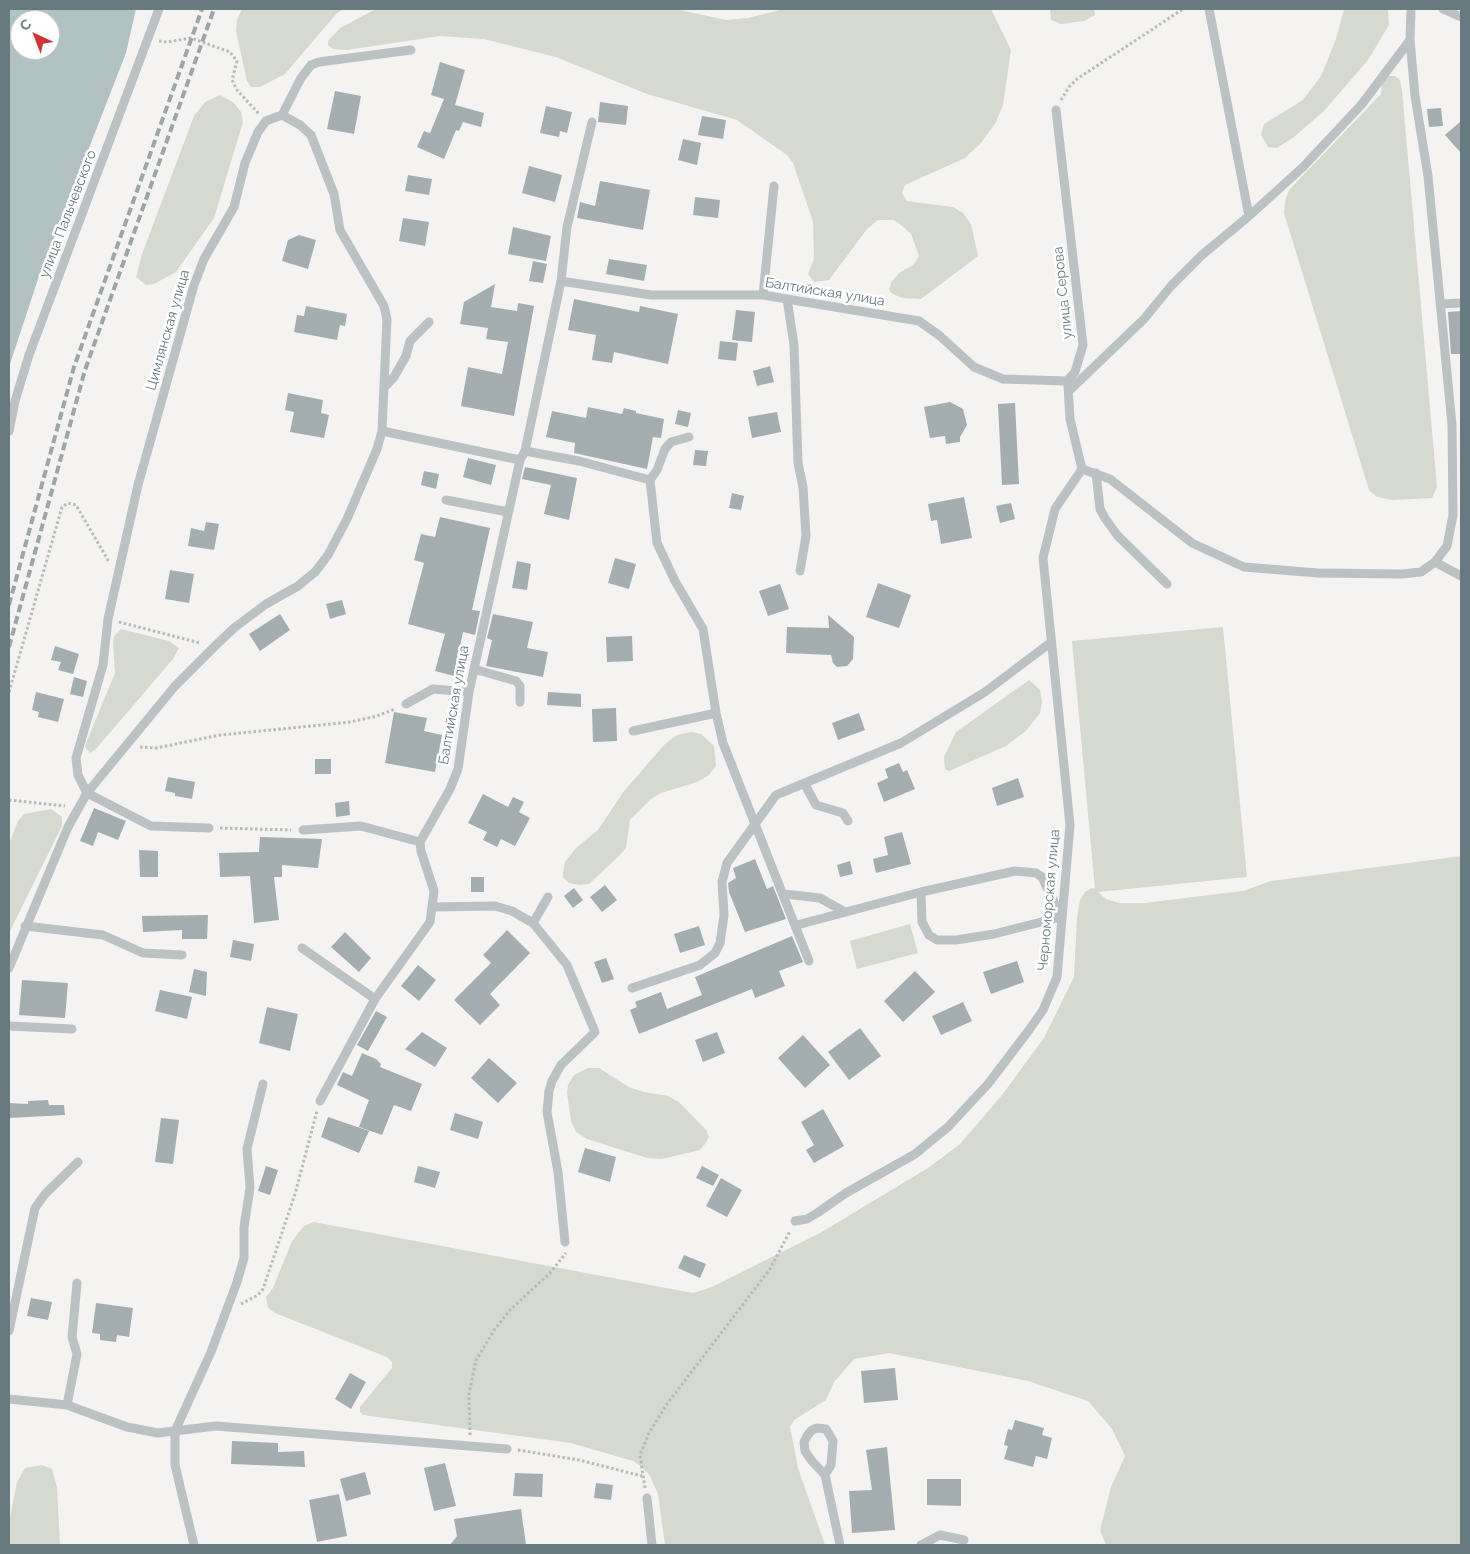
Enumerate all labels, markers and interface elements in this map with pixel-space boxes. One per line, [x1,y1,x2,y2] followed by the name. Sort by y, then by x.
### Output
[10,10,60,60] north arrow
[16,16,34,34] text: С
[36,148,100,280] street label: улица Пальчевского
[1050,246,1076,340] street label: улица Серова
[143,268,193,392] street label: Цимлянская улица
[764,274,886,310] street label: Балтийская улица
[435,644,473,766] street label: Балтийская улица
[1034,828,1064,972] street label: Черноморская улица

